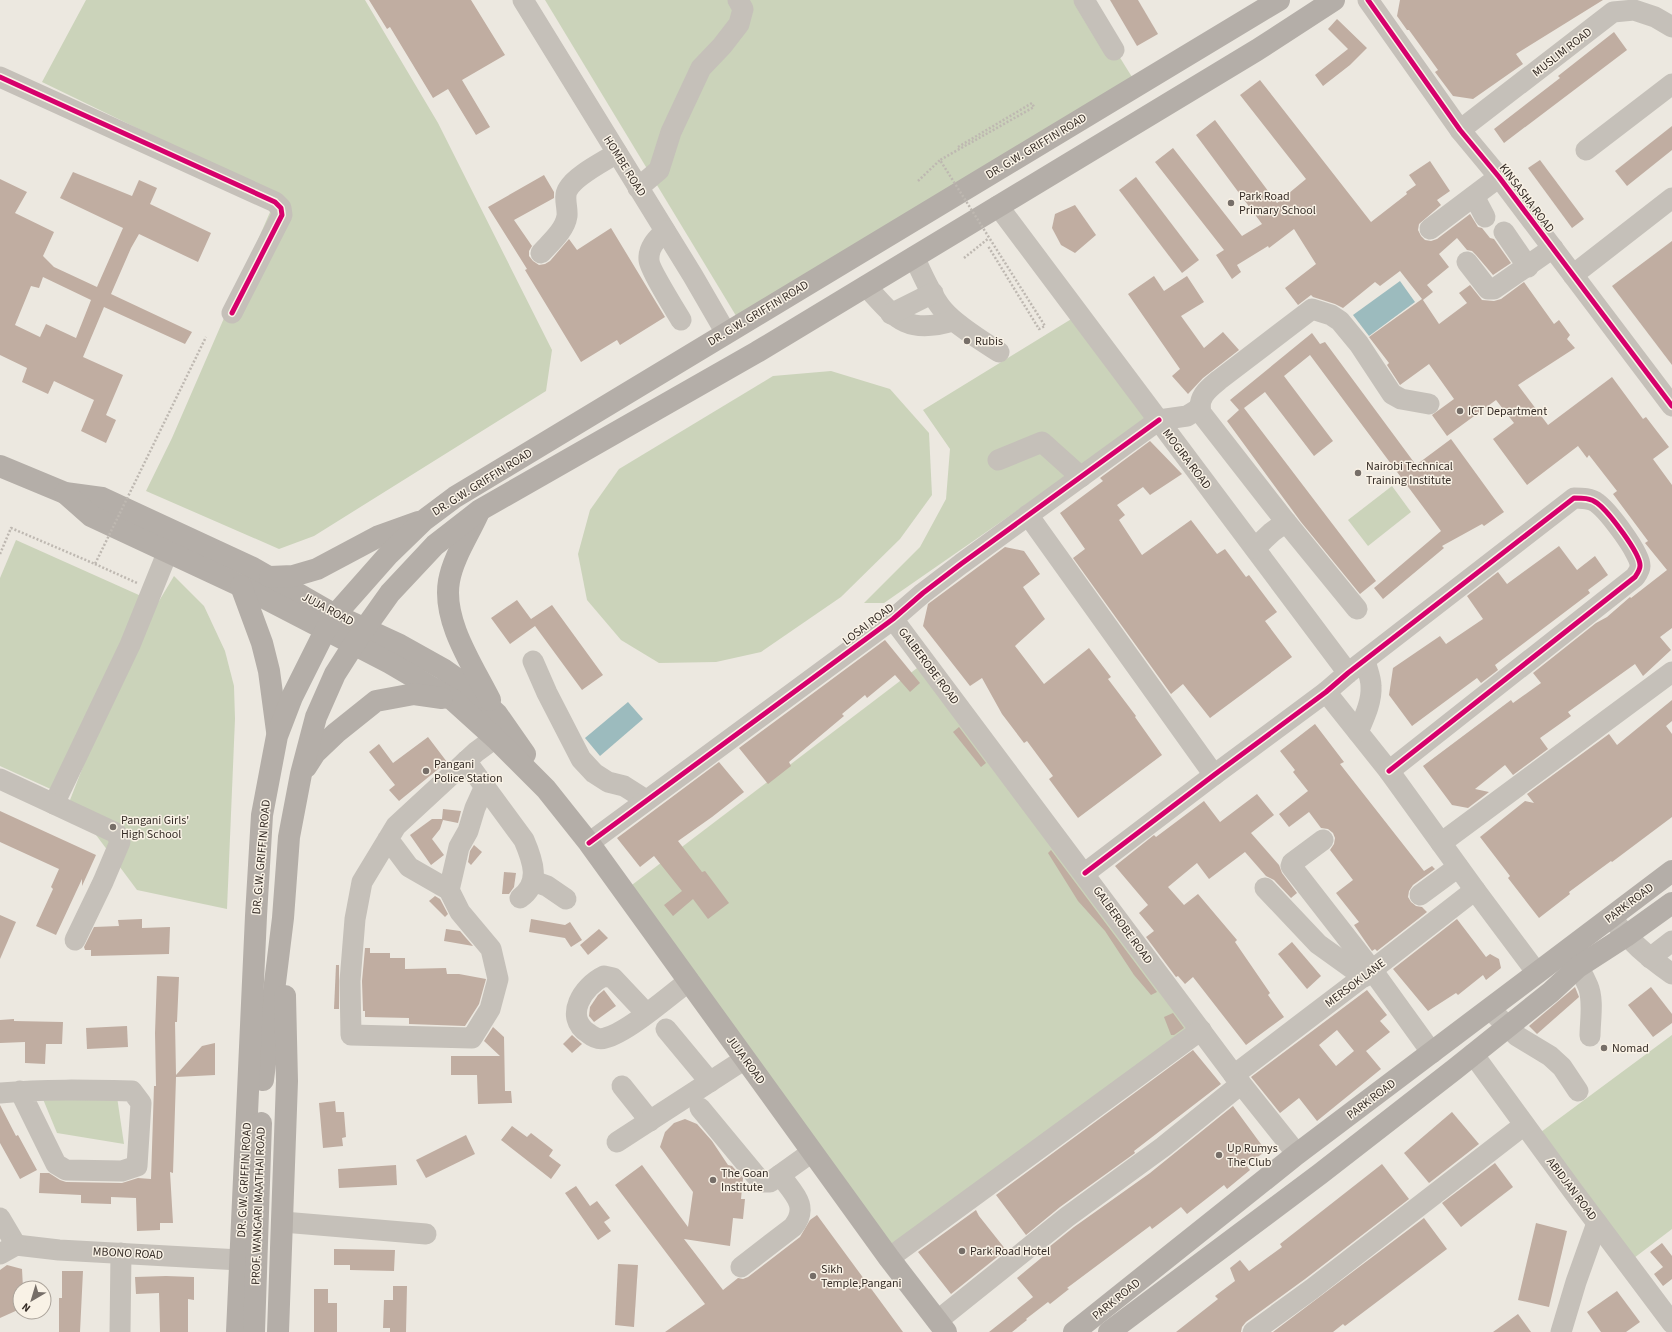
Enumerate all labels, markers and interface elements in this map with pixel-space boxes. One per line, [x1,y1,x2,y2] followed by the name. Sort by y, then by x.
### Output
[1529,24,1596,81] street label: MUSLIM ROAD
[983,109,1090,183] street label: DR. G.W. GRIFFIN ROAD
[599,133,650,200] street label: HOMBE ROAD
[1495,160,1558,236] street label: KINSASHA ROAD
[1239,188,1316,219] place label: Park Road Primary School
[1226,198,1236,208] marker: Park Road Primary School
[705,276,812,350] street label: DR. G.W. GRIFFIN ROAD
[975,333,1003,350] place label: Rubis
[962,336,972,346] marker: Rubis
[1468,403,1547,420] place label: ICT Department
[1455,406,1465,416] marker: ICT Department
[1158,426,1215,493] street label: MOGIRA ROAD
[429,445,536,520] street label: DR. G.W. GRIFFIN ROAD
[1366,458,1453,489] place label: Nairobi Technical Training Institute
[1353,468,1363,478] marker: Nairobi Technical Training Institute
[299,589,357,630] street label: JUJA ROAD
[839,599,898,649] street label: LOSAI ROAD
[894,624,963,708] street label: GALBEROBE ROAD
[434,756,502,787] place label: Pangani Police Station
[421,766,431,776] marker: Pangani Police Station
[248,799,275,915] street label: DR. G.W. GRIFFIN ROAD
[121,812,189,843] place label: Pangani Girls' High School
[108,822,118,832] marker: Pangani Girls' High School
[1601,879,1657,927] street label: PARK ROAD
[1089,883,1157,968] street label: GALBEROBE ROAD
[1321,955,1389,1012] street label: MERSOK LANE
[722,1033,769,1088] street label: JUJA ROAD
[1612,1040,1649,1057] place label: Nomad
[1599,1043,1609,1053] marker: Nomad
[1343,1075,1399,1123] street label: PARK ROAD
[233,1122,256,1238] street label: DR. G.W. GRIFFIN ROAD
[247,1127,270,1285] street label: PROF. WANGARI MAATHAI ROAD
[1227,1140,1278,1171] place label: Up Rumys The Club
[1214,1150,1224,1160] marker: Up Rumys The Club
[1542,1154,1601,1224] street label: ABIDJAN ROAD
[721,1165,769,1196] place label: The Goan Institute
[708,1175,718,1185] marker: The Goan Institute
[92,1243,164,1264] street label: MBONO ROAD
[970,1243,1050,1260] place label: Park Road Hotel
[957,1246,967,1256] marker: Park Road Hotel
[821,1261,902,1292] place label: Sikh Temple,Pangani
[808,1271,818,1281] marker: Sikh Temple,Pangani
[1089,1275,1144,1324] street label: PARK ROAD
[12,1280,52,1320] north arrow
[19,1299,34,1316] text: N

